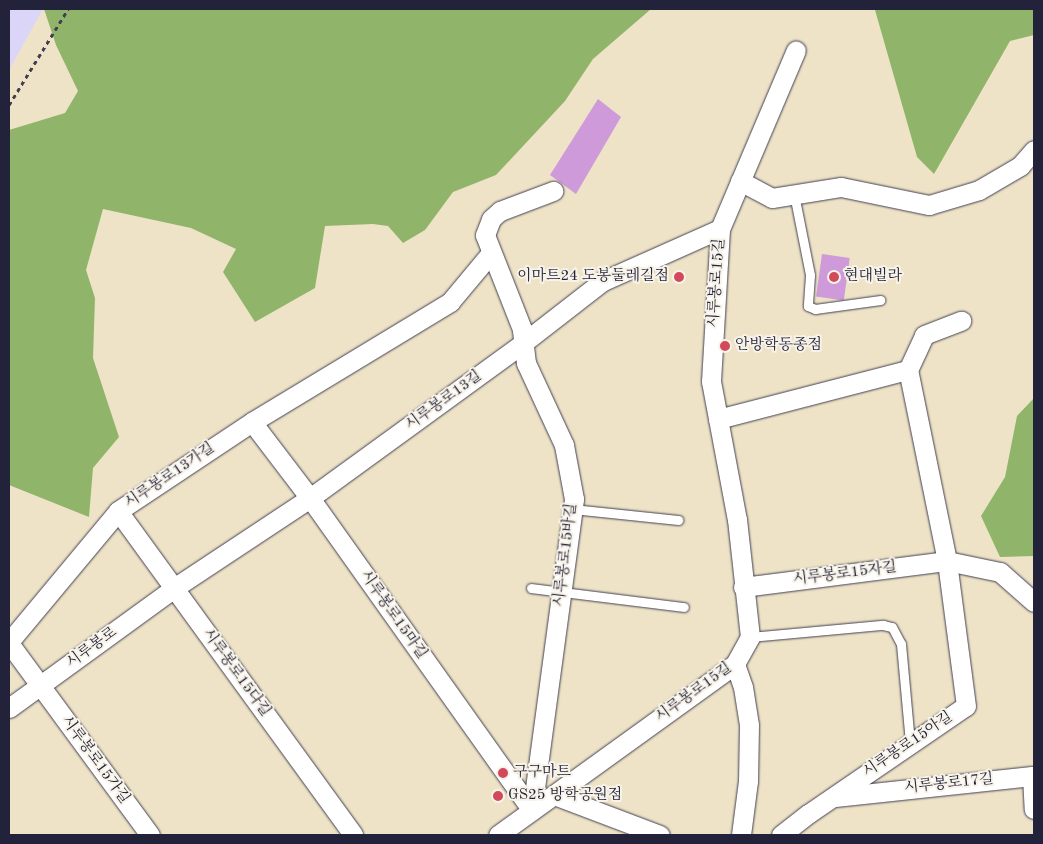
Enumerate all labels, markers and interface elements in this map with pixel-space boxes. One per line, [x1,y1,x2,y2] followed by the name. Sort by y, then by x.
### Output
[705,238,729,328] street label: 시루봉로15길
[517,268,669,286] place label: 이마트24 도봉둘레길점
[844,268,902,286] place label: 현대빌라
[673,271,685,283] marker: 이마트24 도봉둘레길점
[828,271,840,283] marker: 현대빌라
[735,337,822,355] place label: 안방학동종점
[719,340,731,352] marker: 안방학동종점
[402,367,486,435] street label: 시루봉로13길
[122,439,218,513] street label: 시루봉로13가길
[551,502,581,608] street label: 시루봉로15바길
[792,559,898,589] street label: 시루봉로15자길
[356,567,430,663] street label: 시루봉로15마길
[63,624,121,672] street label: 시루봉로
[198,626,274,720] street label: 시루봉로15다길
[652,659,736,727] street label: 시루봉로15길
[860,708,956,782] street label: 시루봉로15아길
[57,713,133,807] street label: 시루봉로15가길
[513,764,571,782] place label: 구구마트
[497,767,509,779] marker: 구구마트
[903,770,995,798] street label: 시루봉로17길
[508,787,622,805] place label: GS25 방학공원점
[492,790,504,802] marker: GS25 방학공원점

